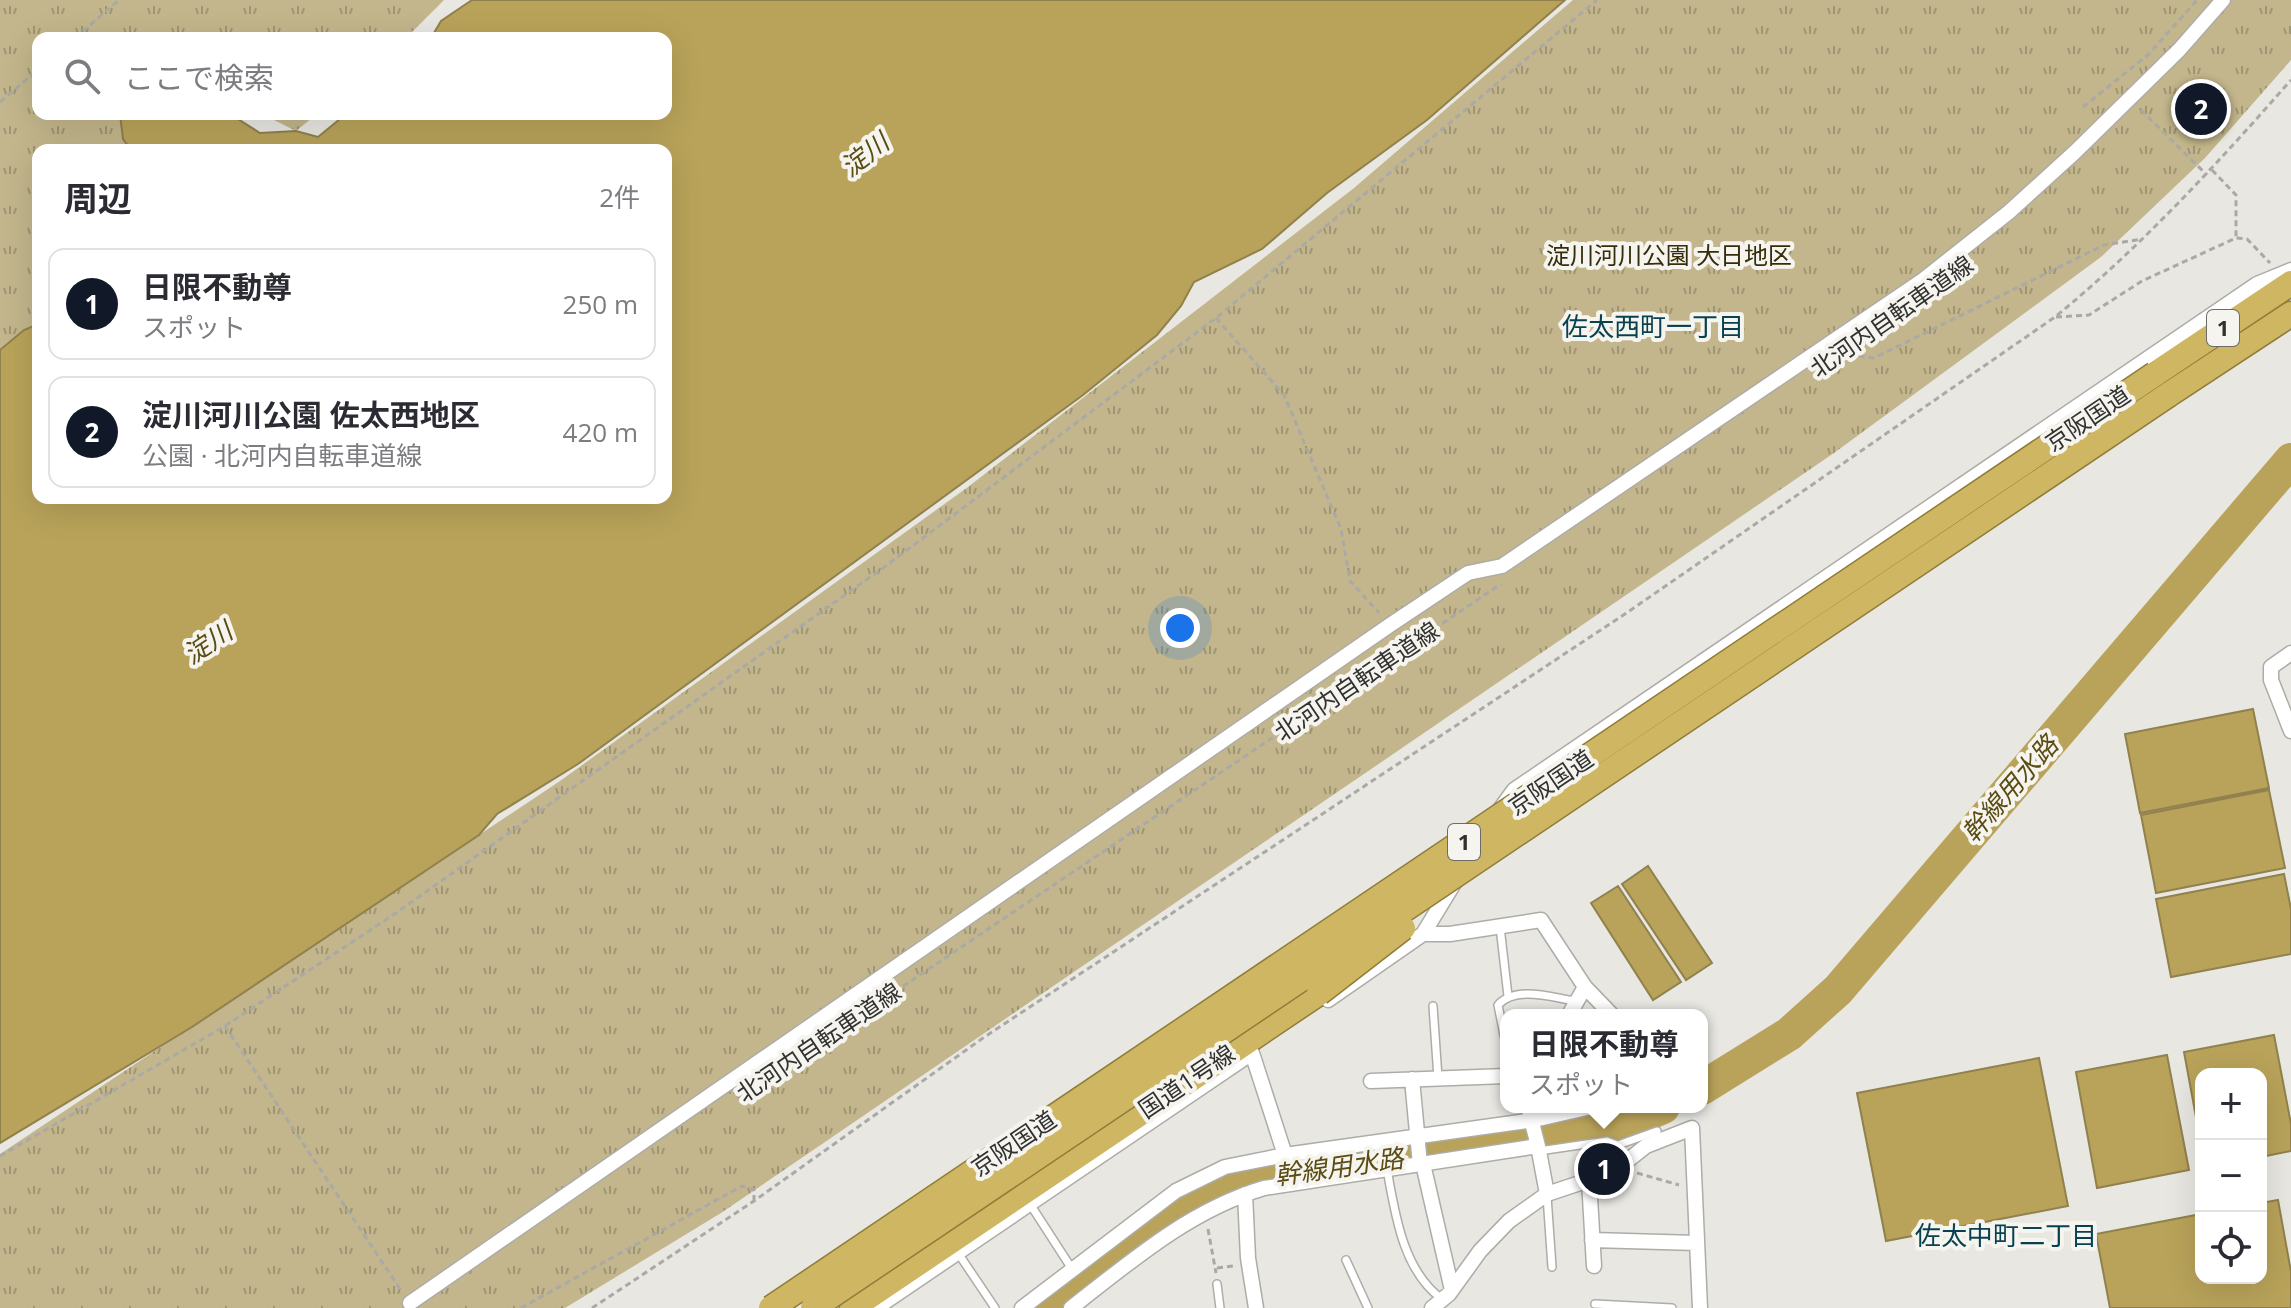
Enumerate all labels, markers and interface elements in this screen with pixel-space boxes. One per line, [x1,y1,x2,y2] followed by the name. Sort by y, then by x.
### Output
[32,32,672,120] search box
[60,54,104,98] icon: search
[124,57,274,98] text: ここで検索
[2175,79,2227,139] pin: 2
[833,122,898,184] water label: 淀川
[64,175,132,221] text: 周辺
[599,179,640,215] text: 2件
[1546,238,1792,271] park label: 淀川河川公園 大日地区
[1803,247,1979,384] street label: 北河内自転車道線
[142,266,292,307] text: 日限不動尊
[85,286,99,322] text: 1
[563,286,638,322] text: 250 m
[1562,308,1744,344] district label: 佐太西町一丁目
[142,309,246,345] text: スポット
[2207,310,2239,346] road number: 1
[2038,377,2136,458] street label: 京阪国道
[142,394,480,435] text: 淀川河川公園 佐太西地区
[85,414,99,450] text: 2
[563,414,638,450] text: 420 m
[142,437,422,473] text: 公園 · 北河内自転車道線
[1160,608,1200,648] your location
[176,611,242,672] water label: 淀川
[1267,613,1445,748] street label: 北河内自転車道線
[1953,726,2067,849] water label: 幹線用水路
[1501,741,1599,822] street label: 京阪国道
[1448,824,1480,860] road number: 1
[729,974,907,1109] street label: 北河内自転車道線
[1500,1009,1708,1113] popup
[1529,1023,1679,1064] text: 日限不動尊
[1131,1036,1241,1125] street label: 国道1号線
[1529,1066,1633,1102] text: スポット
[2195,1068,2267,1284] map controls
[2195,1068,2267,1140] button: +
[964,1102,1062,1183] street label: 京阪国道
[1272,1139,1408,1193] water label: 幹線用水路
[1578,1139,1630,1199] pin: 1
[2195,1140,2267,1212] button: −
[2195,1212,2267,1284] button: locate
[1915,1217,2097,1253] district label: 佐太中町二丁目

